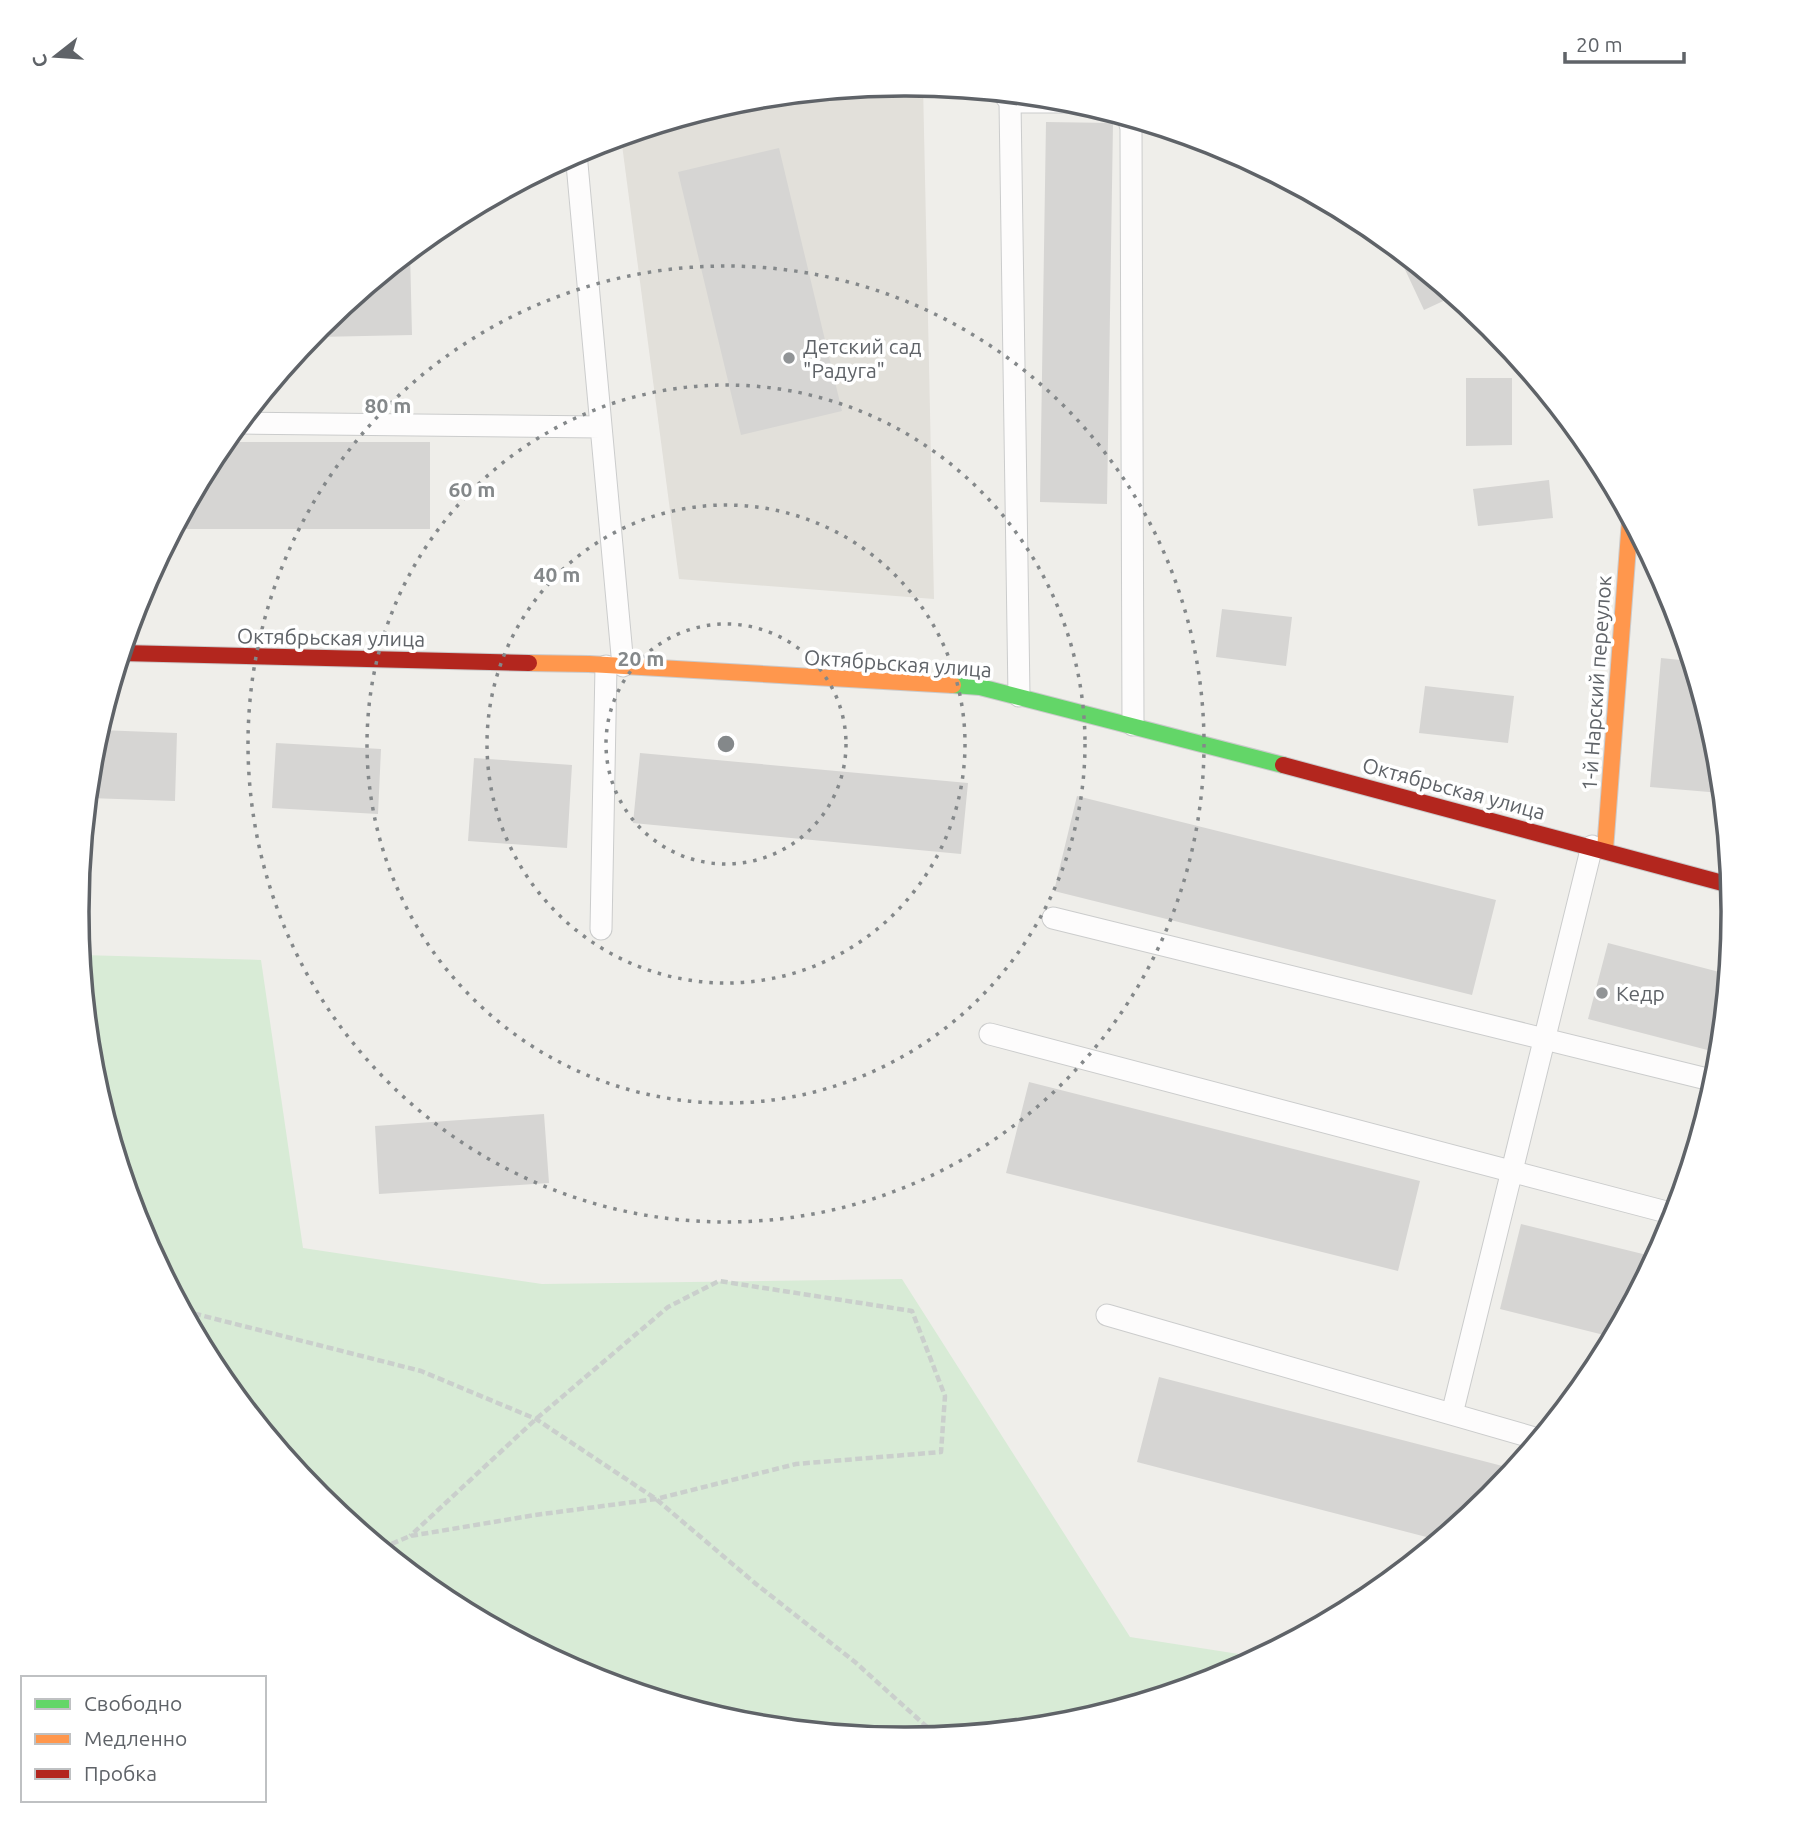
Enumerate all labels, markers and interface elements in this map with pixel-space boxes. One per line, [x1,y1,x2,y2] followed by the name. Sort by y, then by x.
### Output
[21,21,91,91] north arrow
[1565,21,1684,65] scale bar
[1576,32,1623,56] text: 20 m
[27,52,52,70] text: С
[803,334,922,382] place label: Детский сад "Радуга"
[781,350,797,366] marker: Детский сад "Радуга"
[365,393,411,417] text: 80 m
[449,477,495,501] text: 60 m
[534,562,580,586] text: 40 m
[1577,574,1616,791] street label: 1-й Нарский переулок
[237,623,425,651] street label: Октябрьская улица
[803,644,993,682] street label: Октябрьская улица
[618,646,664,670] text: 20 m
[714,732,738,756] centre of rings
[1360,752,1548,824] street label: Октябрьская улица
[1616,981,1665,1005] place label: Кедр
[1594,985,1610,1001] marker: Кедр
[21,1676,266,1802] legend
[84,1691,182,1715] text: Свободно
[84,1726,187,1750] text: Медленно
[84,1761,157,1785] text: Пробка

